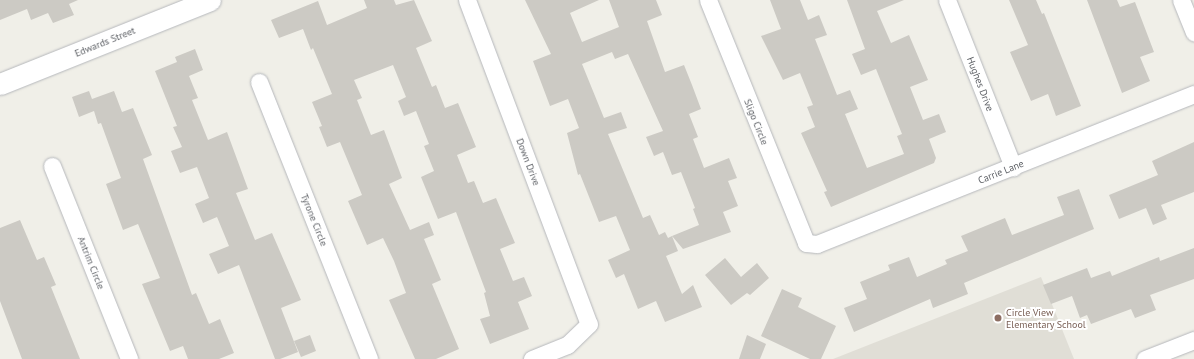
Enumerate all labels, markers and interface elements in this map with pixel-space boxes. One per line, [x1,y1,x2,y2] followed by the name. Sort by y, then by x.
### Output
[73,24,137,60] street label: Edwards Street
[964,55,996,113] street label: Hughes Drive
[741,97,771,147] street label: Sligo Circle
[513,137,543,187] street label: Down Drive
[976,157,1026,187] street label: Carrie Lane
[298,192,330,248] street label: Tyrone Circle
[75,235,107,291] street label: Antrim Circle
[1006,306,1086,330] place label: Circle View Elementary School
[993,313,1003,323] marker: Circle View Elementary School

